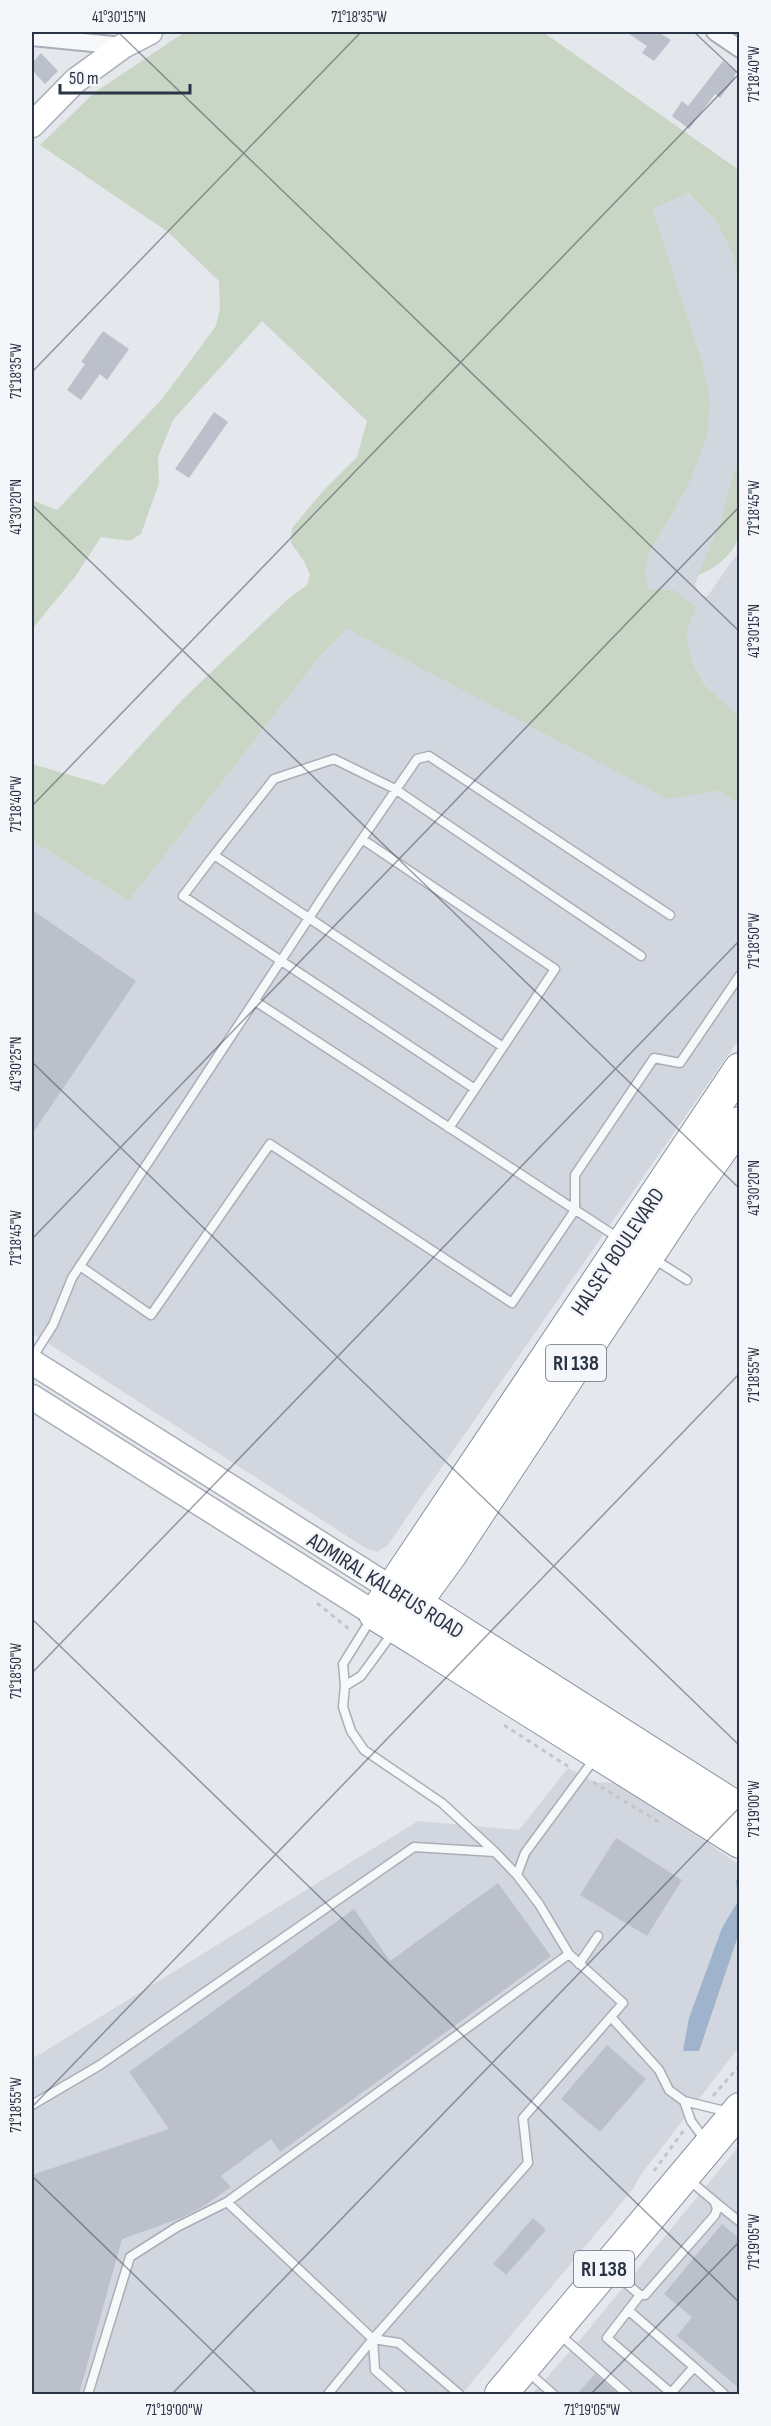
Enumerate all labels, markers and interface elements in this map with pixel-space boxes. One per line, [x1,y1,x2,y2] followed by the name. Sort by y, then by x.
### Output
[92,8,146,27] text: 41°30'15"N
[331,8,387,27] text: 71°18'35"W
[745,46,764,102] text: 71°18'40"W
[60,57,190,95] scale bar
[69,68,99,89] text: 50 m
[7,343,26,399] text: 71°18'35"W
[7,479,26,535] text: 41°30'20"N
[745,480,764,536] text: 71°18'45"W
[745,604,764,658] text: 41°30'15"N
[7,776,26,832] text: 71°18'40"W
[745,913,764,969] text: 71°18'50"W
[7,1037,26,1091] text: 41°30'25"N
[745,1160,764,1216] text: 41°30'20"N
[566,1183,671,1321] street label: HALSEY BOULEVARD
[7,1210,26,1266] text: 71°18'45"W
[546,1345,606,1381] road number: RI 138
[745,1347,764,1403] text: 71°18'55"W
[301,1527,468,1645] street label: ADMIRAL KALBFUS ROAD
[7,1643,26,1699] text: 71°18'50"W
[745,1780,764,1837] text: 71°19'00"W
[7,2077,26,2133] text: 71°18'55"W
[745,2214,764,2270] text: 71°19'05"W
[574,2251,634,2287] road number: RI 138
[146,2401,203,2420] text: 71°19'00"W
[564,2401,620,2420] text: 71°19'05"W

